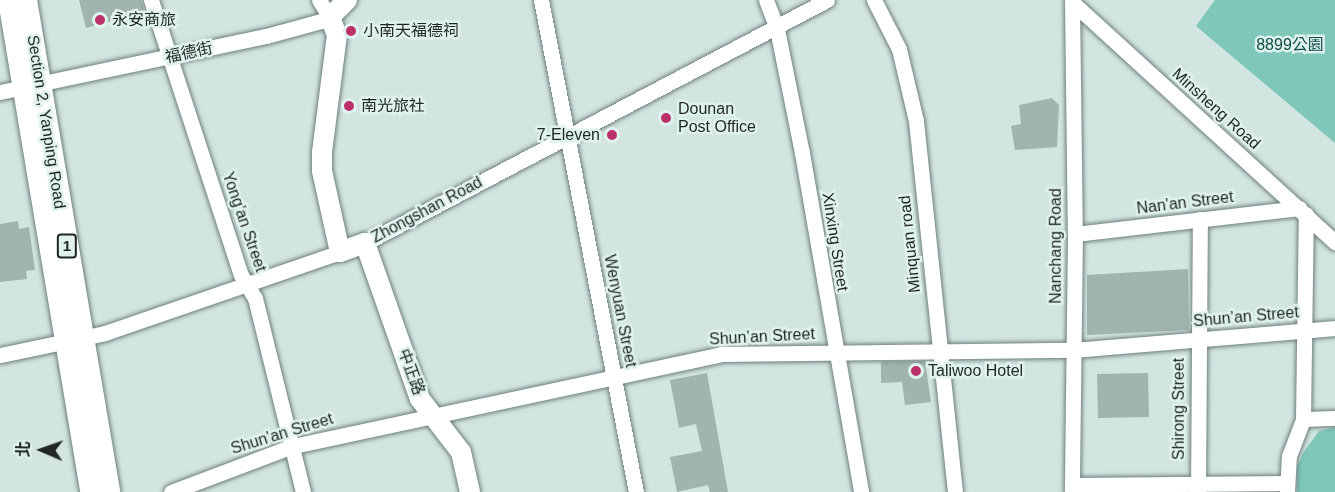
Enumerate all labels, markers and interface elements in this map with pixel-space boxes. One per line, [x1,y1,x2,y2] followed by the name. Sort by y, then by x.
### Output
[112,10,176,30] place label: 永安商旅
[93,13,107,27] marker: 永安商旅
[363,21,459,41] place label: 小南天福德祠
[344,24,358,38] marker: 小南天福德祠
[23,34,69,210] street label: Section 2, Yanping Road
[1256,35,1324,55] park label: 8899公園
[164,39,214,67] street label: 福德街
[1168,64,1264,154] street label: Minsheng Road
[361,96,425,116] place label: 南光旅社
[342,99,356,113] marker: 南光旅社
[678,99,756,137] place label: Dounan Post Office
[659,111,673,125] marker: Dounan Post Office
[537,125,600,145] place label: 7-Eleven
[605,128,619,142] marker: 7-Eleven
[218,170,270,274] street label: Yong’an Street
[368,173,486,247] street label: Zhongshan Road
[1046,188,1066,304] street label: Nanchang Road
[1136,188,1234,218] street label: Nan'an Street
[818,191,852,293] street label: Xinxing Street
[895,194,925,294] street label: Minquan road
[56,234,78,258] road number: 1
[600,253,640,369] street label: Wenyuan Street
[1192,303,1300,331] street label: Shun’an Street
[709,325,815,349] street label: Shun’an Street
[394,346,428,398] street label: 中正路
[1169,358,1189,460] street label: Shirong Street
[928,361,1023,381] place label: Taliwoo Hotel
[909,364,923,378] marker: Taliwoo Hotel
[229,409,335,459] street label: Shun’an Street
[12,420,72,480] north arrow
[15,441,32,458] text: 北

